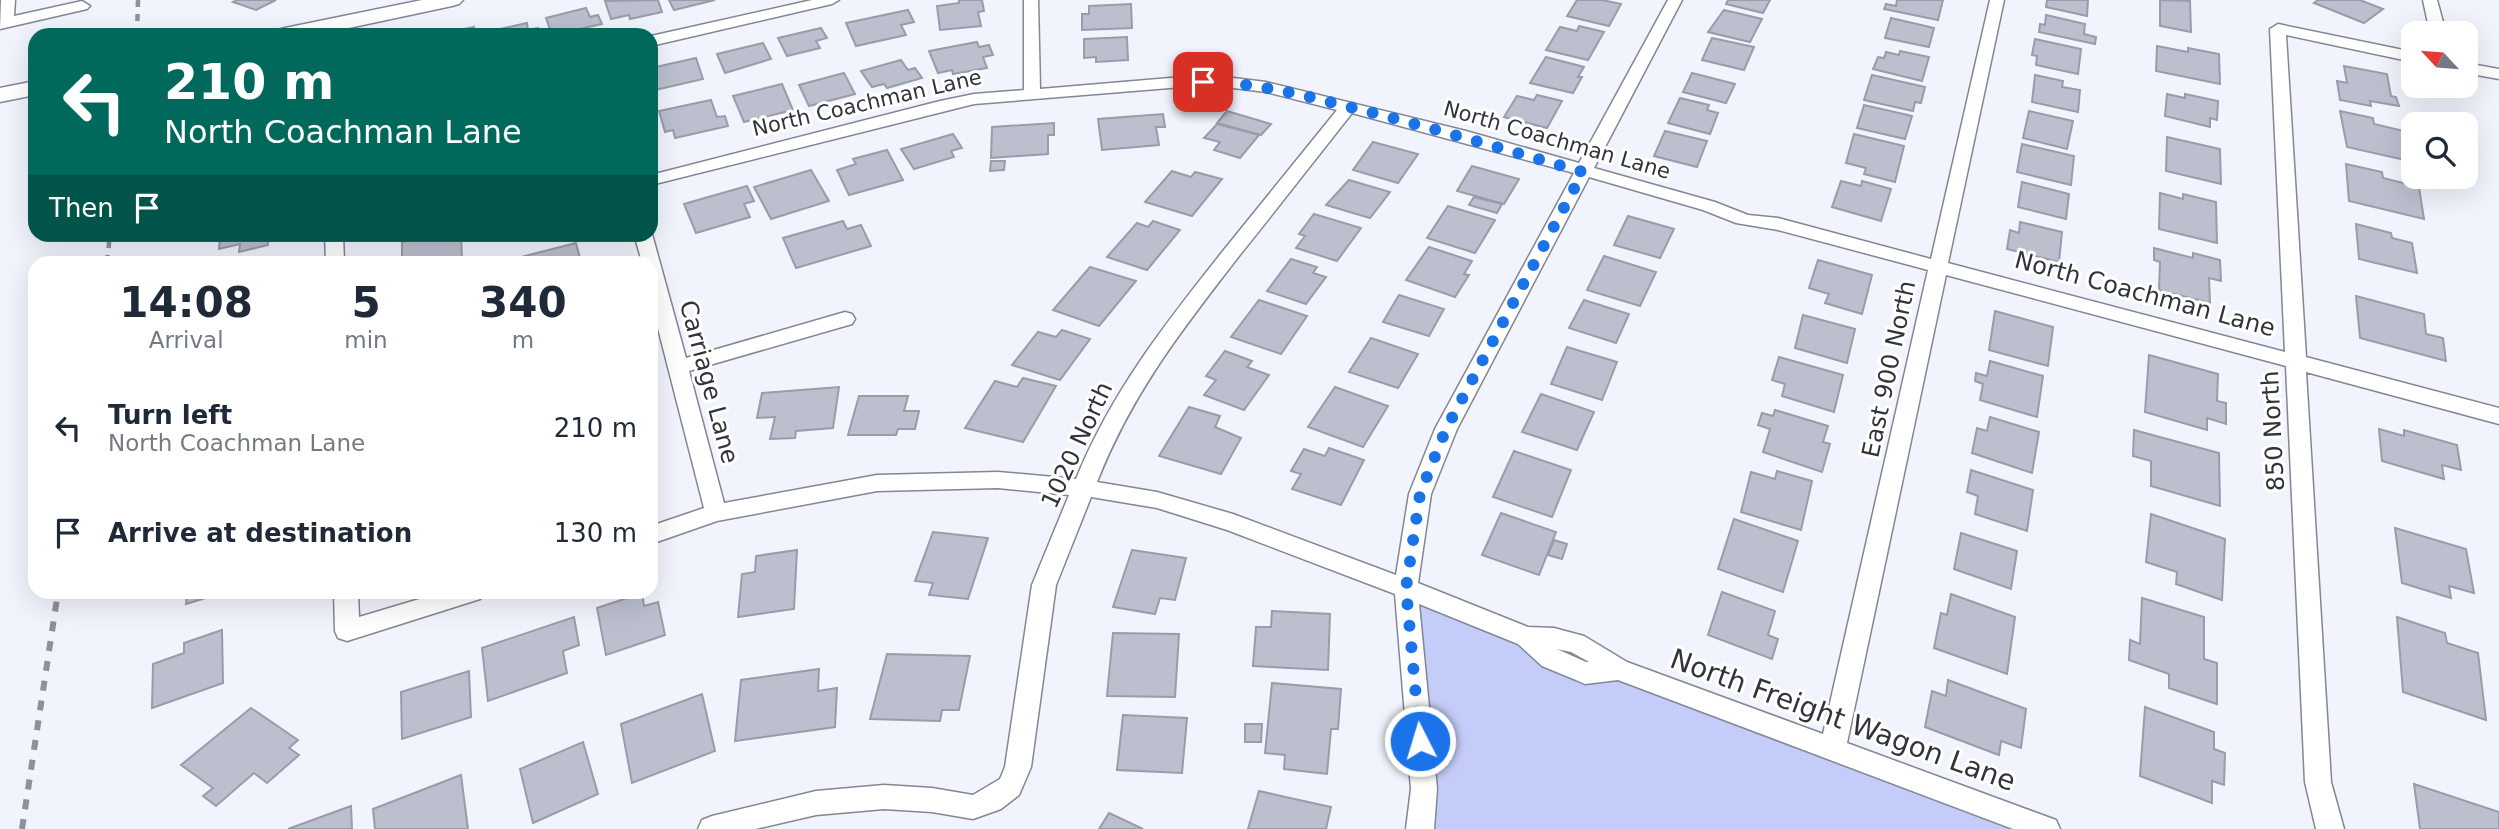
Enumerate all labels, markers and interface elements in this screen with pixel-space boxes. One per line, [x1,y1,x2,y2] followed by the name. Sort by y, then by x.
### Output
[2401,21,2478,98] north arrow
[2401,21,2478,189] map controls
[1173,52,1233,112] pin
[164,54,334,111] text: 210 m
[49,56,140,147] icon: left
[1184,63,1222,101] icon: arrive
[750,65,984,141] street label: North Coachman Lane
[1441,96,1673,184] street label: North Coachman Lane
[2401,112,2478,189] button: search
[164,113,522,151] text: North Coachman Lane
[128,189,166,227] icon: arrive
[49,193,114,223] text: Then
[2012,246,2278,342] street label: North Coachman Lane
[119,278,253,327] text: 14:08
[351,278,381,327] text: 5
[479,278,567,327] text: 340
[1857,278,1921,460] street label: East 900 North
[674,297,744,467] street label: Carriage Lane
[149,327,224,353] text: Arrival
[344,327,388,353] text: min
[512,327,534,353] text: m
[2256,370,2290,492] street label: 850 North
[1036,378,1118,512] street label: 1020 North
[108,400,232,430] text: Turn left
[49,409,87,447] icon: left
[554,413,637,443] text: 210 m
[108,430,365,456] text: North Coachman Lane
[49,514,87,552] icon: arrive
[108,518,412,548] text: Arrive at destination
[554,518,637,548] text: 130 m
[1666,642,2020,798] street label: North Freight Wagon Lane
[1383,704,1457,778] position arrow

